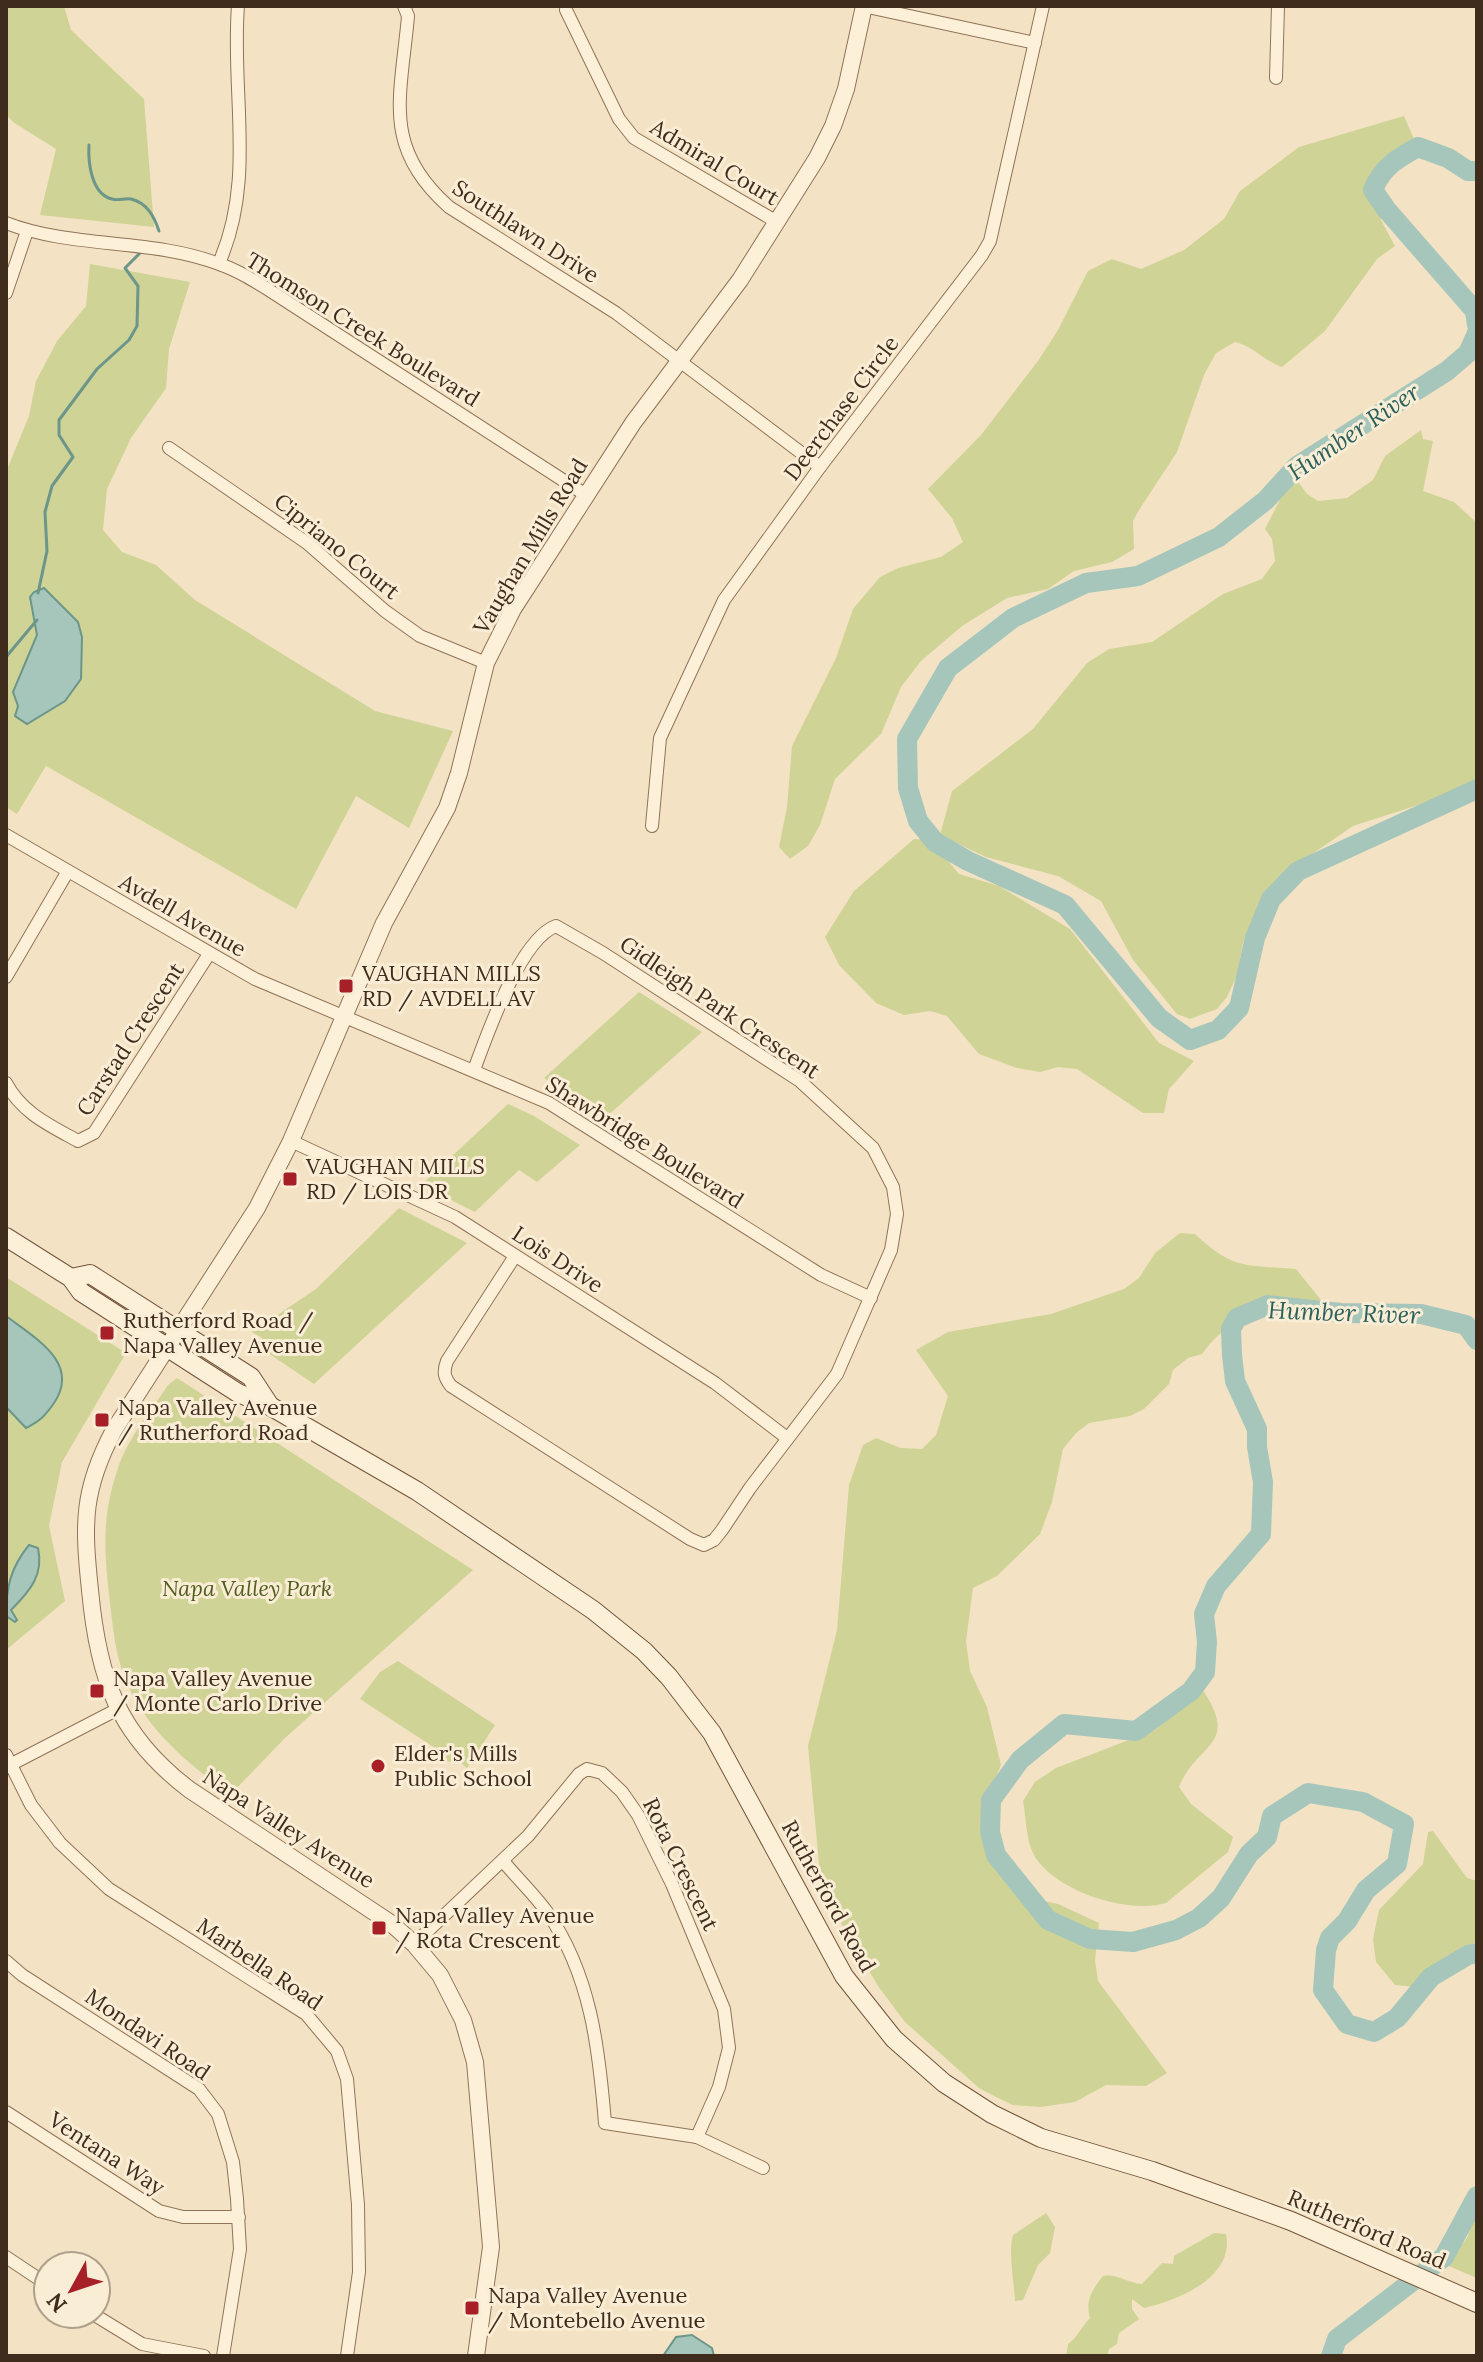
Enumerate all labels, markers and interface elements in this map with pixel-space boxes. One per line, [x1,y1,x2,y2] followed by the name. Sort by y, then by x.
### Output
[645,112,785,212] street label: Admiral Court
[448,173,605,289] street label: Southlawn Drive
[241,245,485,413] street label: Thomson Creek Boulevard
[777,330,905,486] street label: Deerchase Circle
[1282,376,1426,487] water label: Humber River
[466,453,593,640] street label: Vaughan Mills Road
[269,487,406,605] street label: Cipriano Court
[114,867,251,963] street label: Avdell Avenue
[615,930,826,1085] street label: Gidleigh Park Crescent
[70,957,190,1121] street label: Carstad Crescent
[361,959,541,1012] place label: VAUGHAN MILLS RD / AVDELL AV
[337,977,355,995] marker: VAUGHAN MILLS RD / AVDELL AV
[541,1070,749,1214] street label: Shawbridge Boulevard
[305,1152,485,1205] place label: VAUGHAN MILLS RD / LOIS DR
[281,1170,299,1188] marker: VAUGHAN MILLS RD / LOIS DR
[507,1219,609,1299] street label: Lois Drive
[1267,1294,1421,1331] water label: Humber River
[123,1306,322,1359] place label: Rutherford Road / Napa Valley Avenue
[98,1324,116,1342] marker: Rutherford Road / Napa Valley Avenue
[118,1393,317,1446] place label: Napa Valley Avenue / Rutherford Road
[93,1411,111,1429] marker: Napa Valley Avenue / Rutherford Road
[162,1574,332,1602] park label: Napa Valley Park
[113,1664,322,1717] place label: Napa Valley Avenue / Monte Carlo Drive
[88,1682,106,1700] marker: Napa Valley Avenue / Monte Carlo Drive
[394,1739,532,1792] place label: Elder's Mills Public School
[369,1757,387,1775] marker: Elder's Mills Public School
[198,1762,380,1894] street label: Napa Valley Avenue
[637,1793,725,1935] street label: Rota Crescent
[776,1815,882,1977] street label: Rutherford Road
[395,1901,594,1954] place label: Napa Valley Avenue / Rota Crescent
[192,1912,328,2016] street label: Marbella Road
[370,1919,388,1937] marker: Napa Valley Avenue / Rota Crescent
[80,1982,216,2086] street label: Mondavi Road
[43,2105,171,2201] street label: Ventana Way
[1283,2183,1451,2275] street label: Rutherford Road
[32,2250,112,2330] north arrow
[488,2281,706,2334] place label: Napa Valley Avenue / Montebello Avenue
[40,2287,73,2318] text: N
[463,2299,481,2317] marker: Napa Valley Avenue / Montebello Avenue

